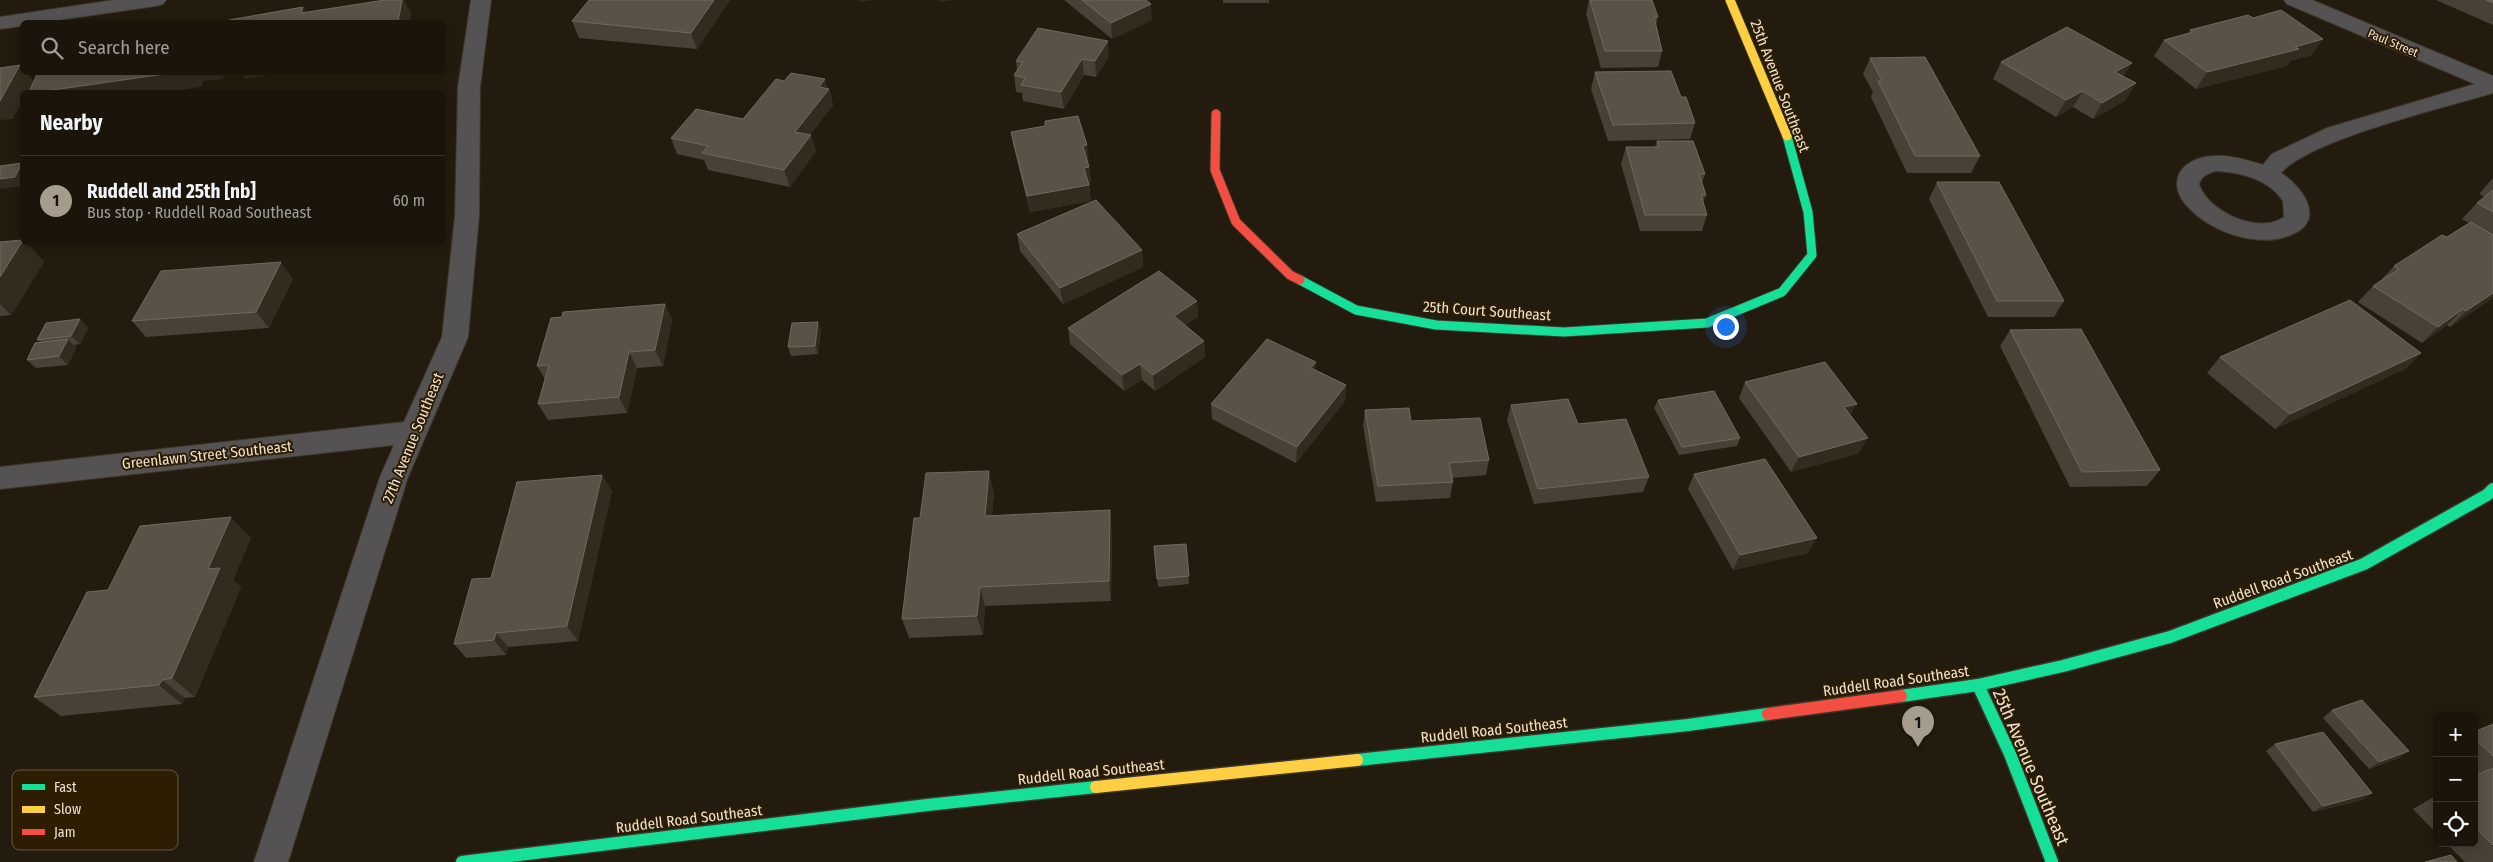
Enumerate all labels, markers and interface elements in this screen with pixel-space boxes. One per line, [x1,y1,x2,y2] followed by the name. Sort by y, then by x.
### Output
[1746,17,1814,155] street label: 25th Avenue Southeast
[20,20,445,75] search box
[2366,26,2420,60] street label: Paul Street
[38,34,66,62] icon: search
[78,36,170,59] text: Search here
[40,110,102,136] text: Nearby
[87,180,256,203] text: Ruddell and 25th [nb]
[53,191,59,210] text: 1
[393,191,425,210] text: 60 m
[87,203,312,222] text: Bus stop · Ruddell Road Southeast
[1422,298,1552,324] street label: 25th Court Southeast
[1713,314,1739,340] your location
[379,370,447,506] street label: 27th Avenue Southeast
[121,437,293,473] street label: Greenlawn Street Southeast
[2211,545,2355,613] street label: Ruddell Road Southeast
[1822,662,1970,700] street label: Ruddell Road Southeast
[1988,685,2074,849] street label: 25th Avenue Southeast
[1902,706,1934,747] pin: 1
[2433,712,2478,847] map controls
[2433,712,2478,757] button: +
[1420,713,1568,747] street label: Ruddell Road Southeast
[1017,755,1165,789] street label: Ruddell Road Southeast
[2433,757,2478,802] button: −
[12,770,178,850] legend
[54,779,77,796] text: Fast
[54,801,81,818] text: Slow
[615,801,763,837] street label: Ruddell Road Southeast
[2433,802,2478,847] button: locate
[54,824,75,841] text: Jam

